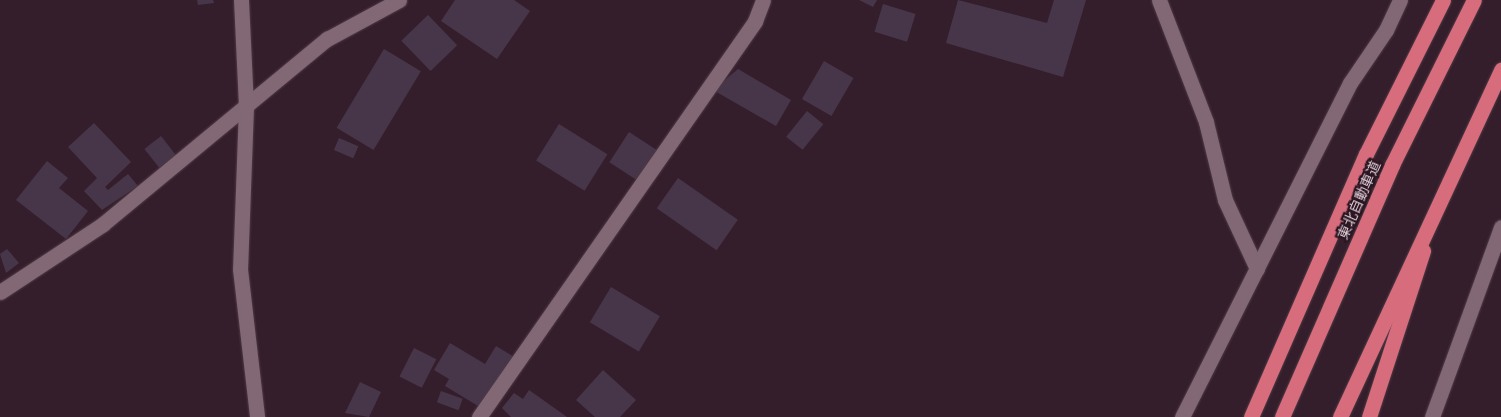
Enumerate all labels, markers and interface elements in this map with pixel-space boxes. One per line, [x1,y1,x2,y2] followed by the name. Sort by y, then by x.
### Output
[1334,158,1384,242] street label: 東北自動車道

